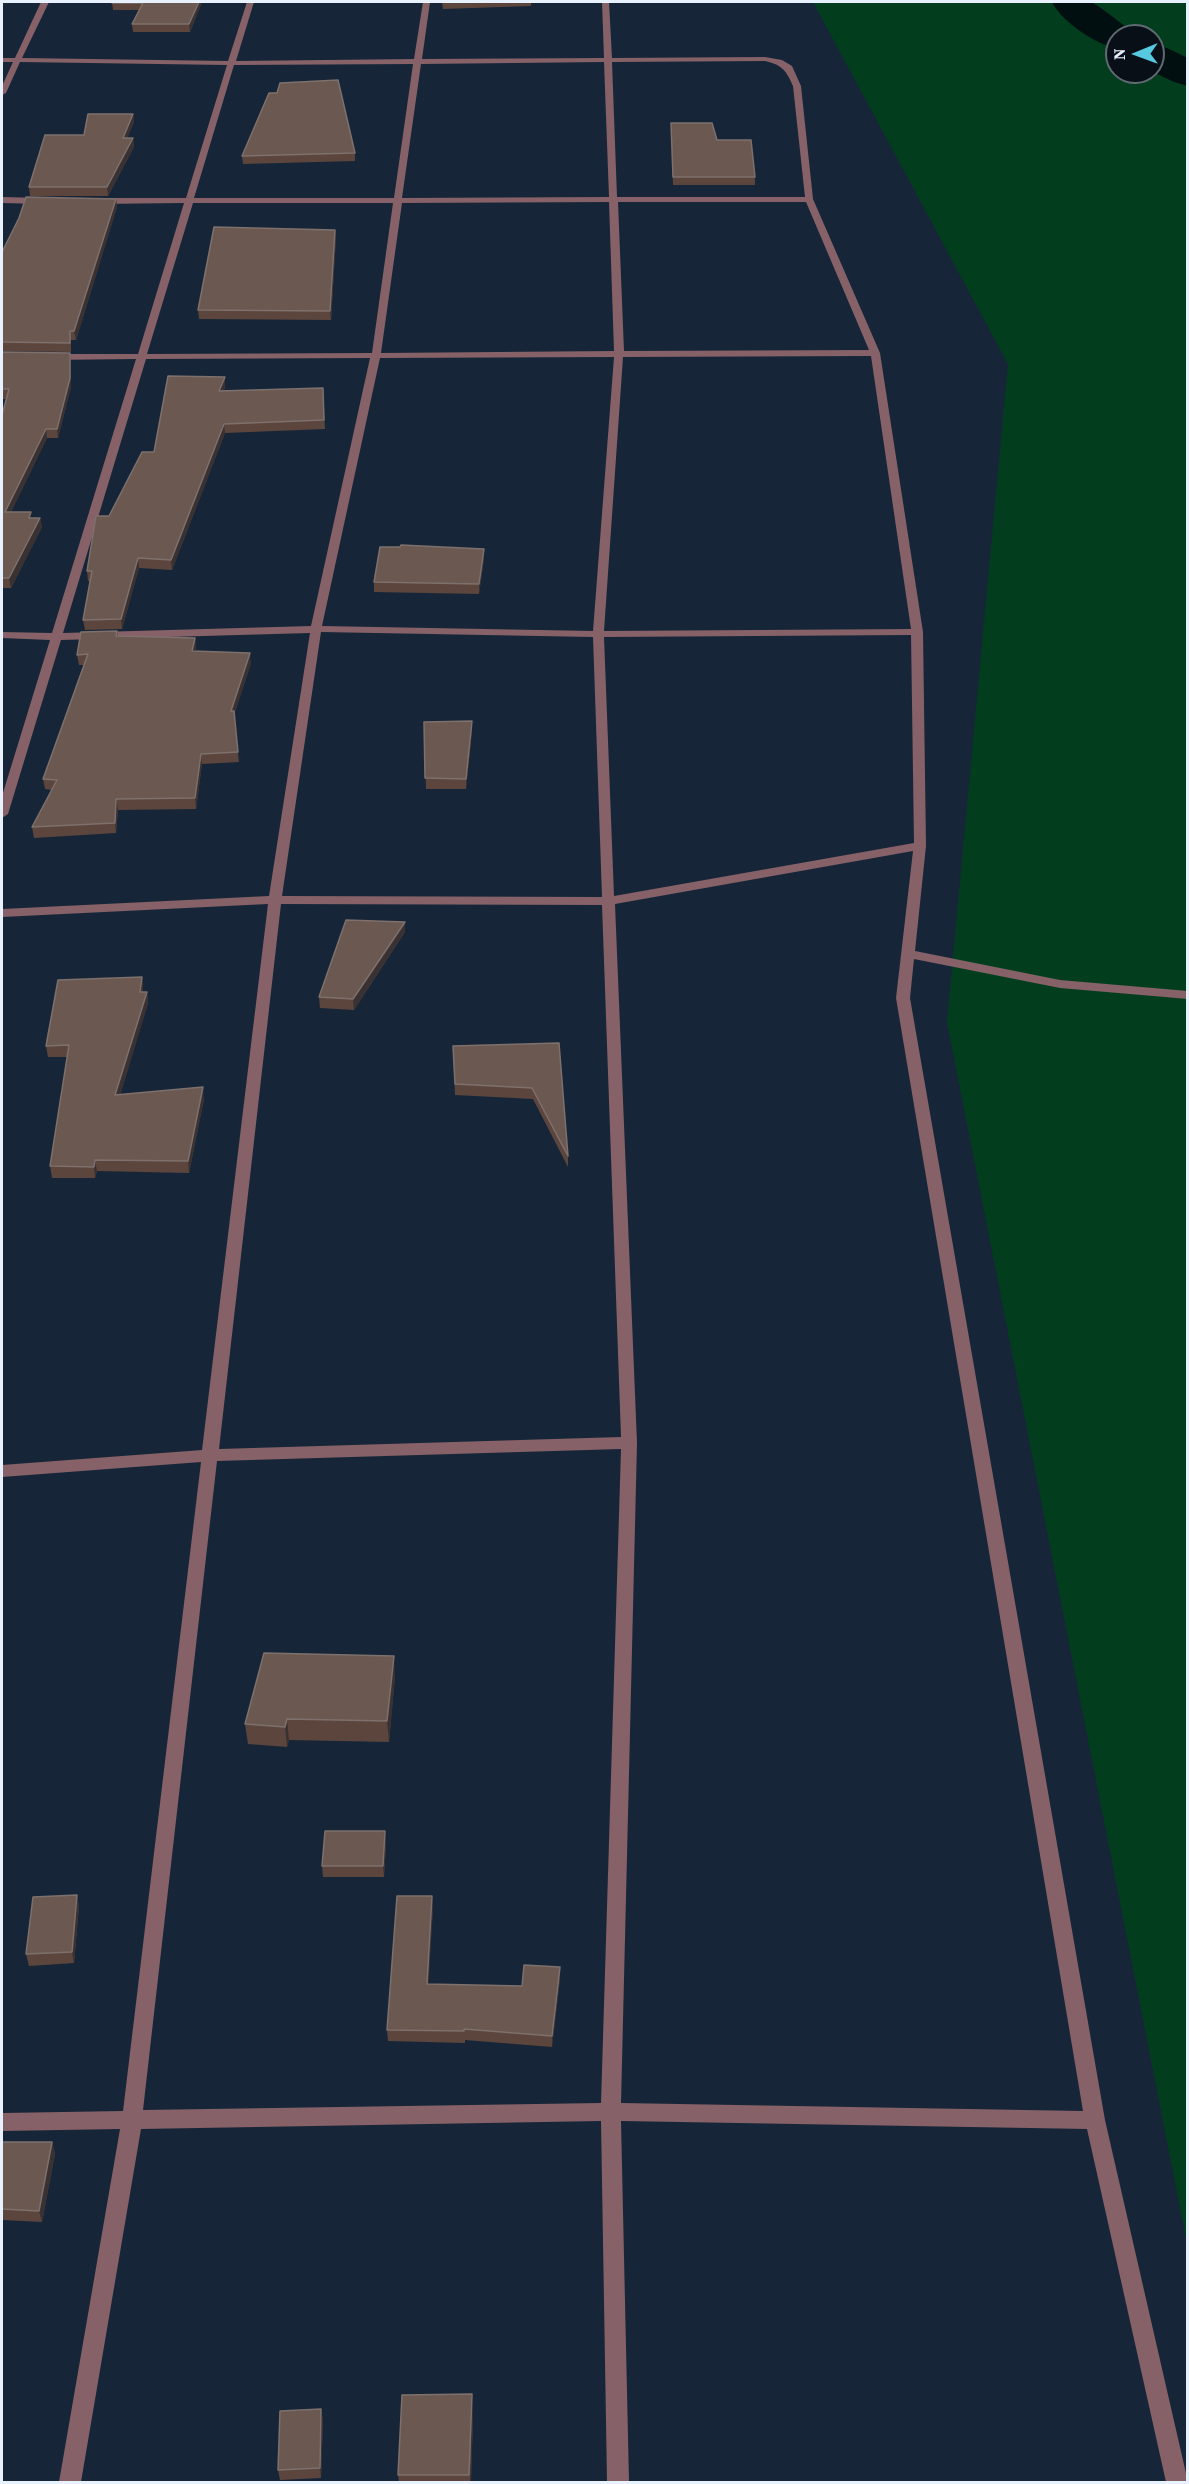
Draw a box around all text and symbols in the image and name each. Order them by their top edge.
north arrow [1105,24,1165,84]
text: N [1108,48,1130,60]

